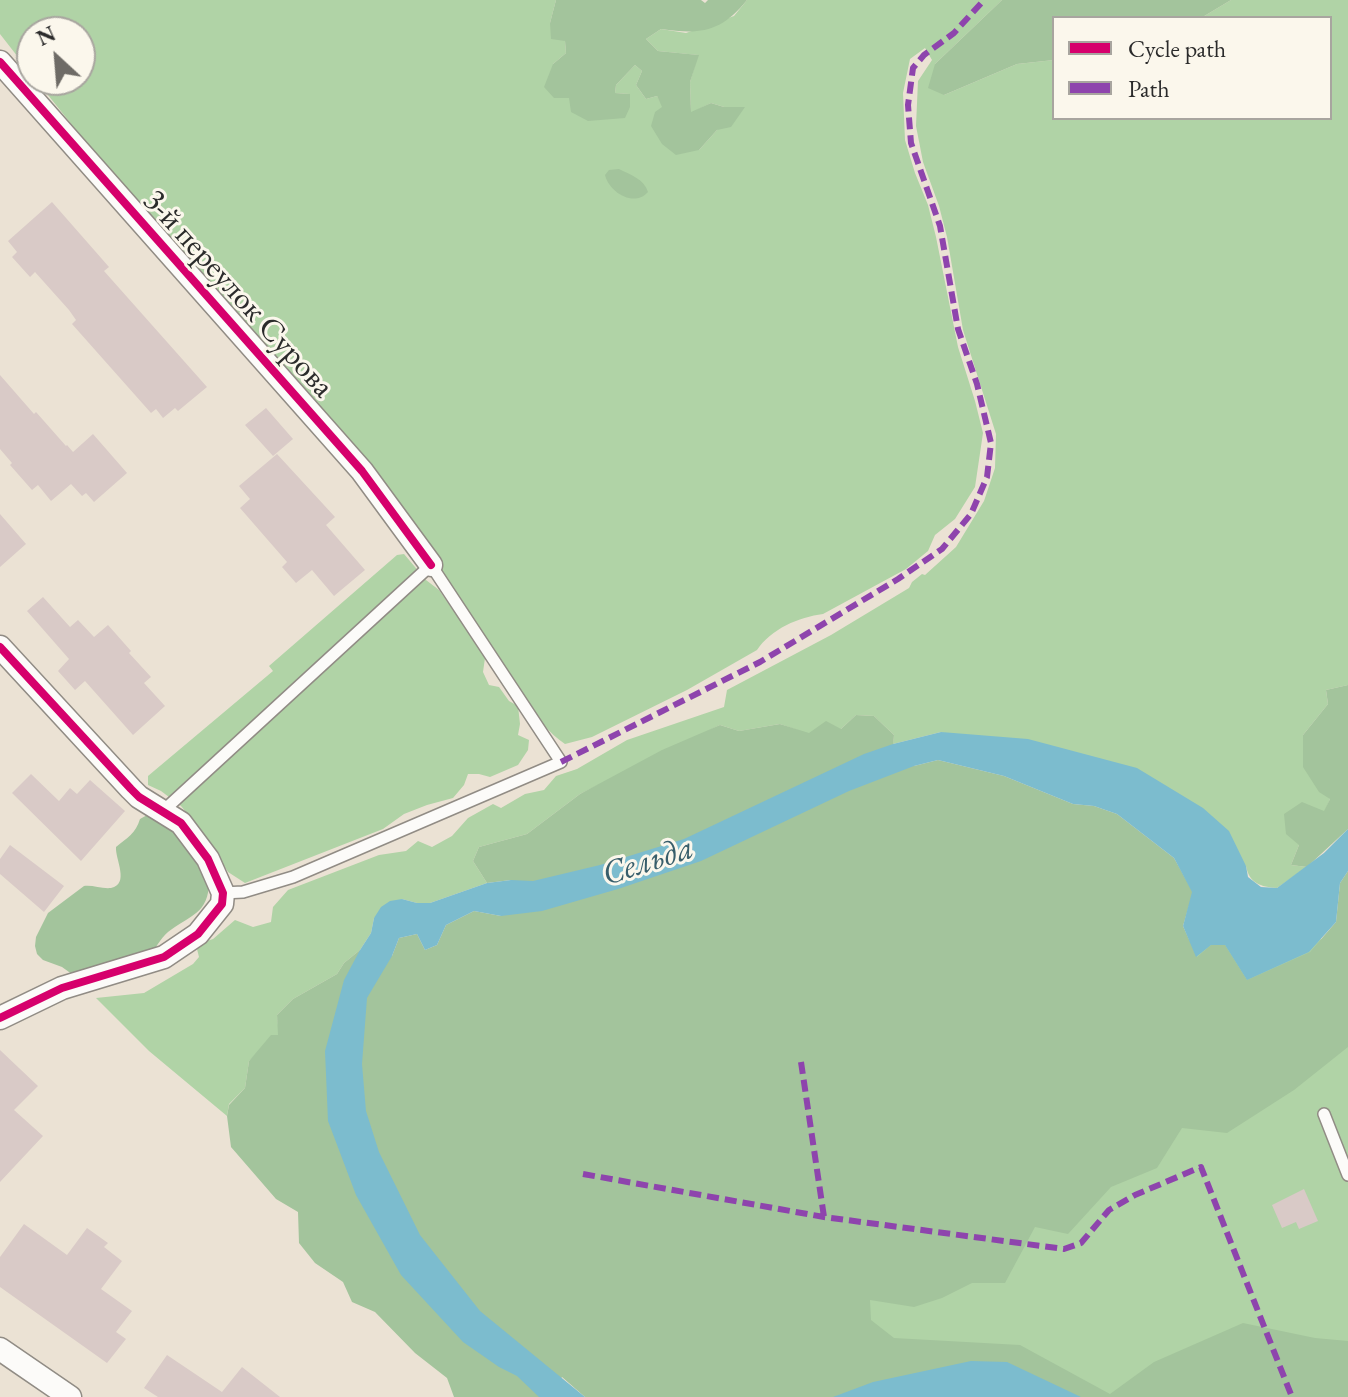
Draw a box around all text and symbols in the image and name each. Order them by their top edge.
north arrow [16,16,96,96]
legend [1052,16,1332,120]
text: N [32,19,60,53]
text: Cycle path [1128,33,1226,64]
text: Path [1128,73,1170,104]
street label: 3-й переулок Сурова [134,182,342,406]
water label: Сельда [597,828,699,896]

